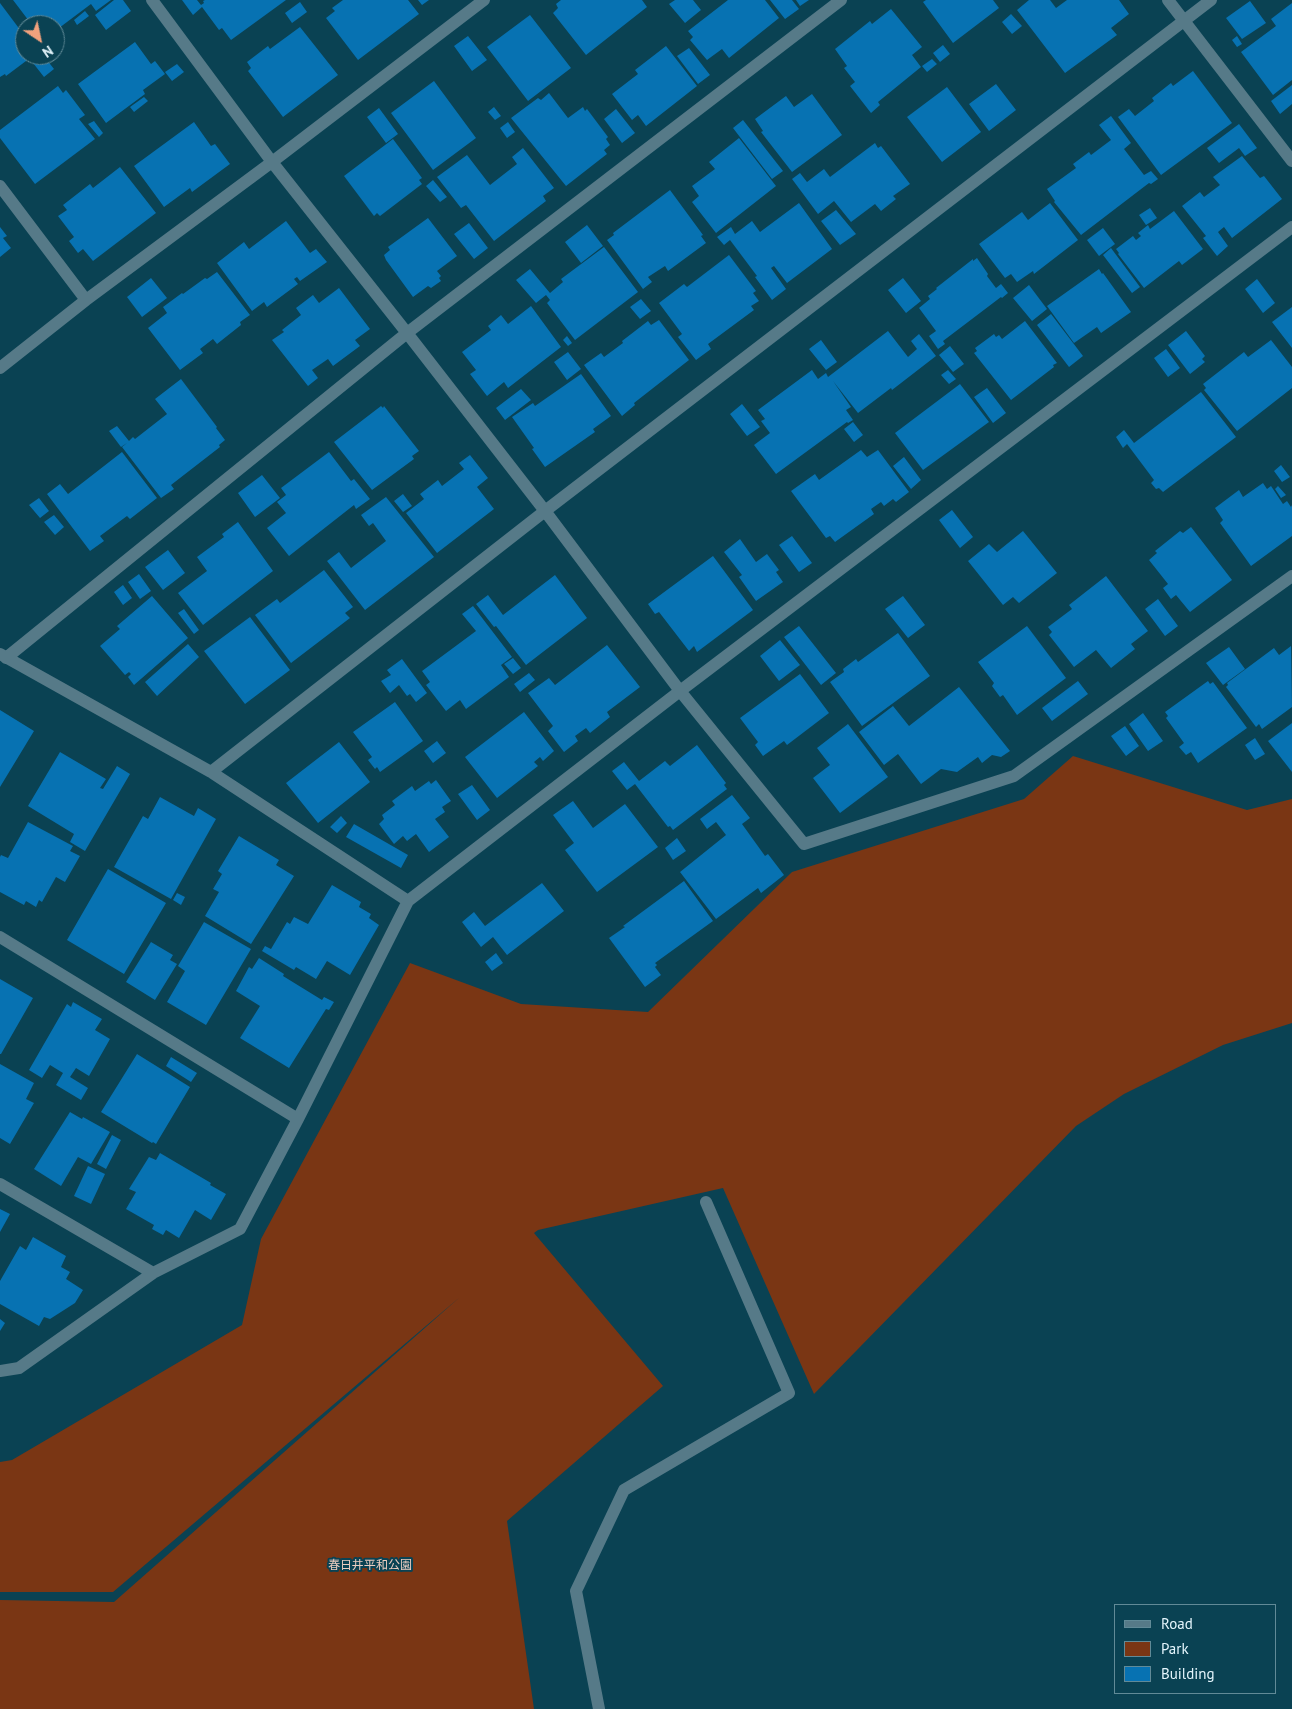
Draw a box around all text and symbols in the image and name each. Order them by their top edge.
north arrow [15,15,65,65]
text: N [39,42,57,62]
park label: 春日井平和公園 [328,1559,412,1573]
legend [1114,1604,1277,1694]
text: Road [1161,1614,1193,1633]
text: Park [1161,1639,1189,1658]
text: Building [1161,1664,1215,1683]

